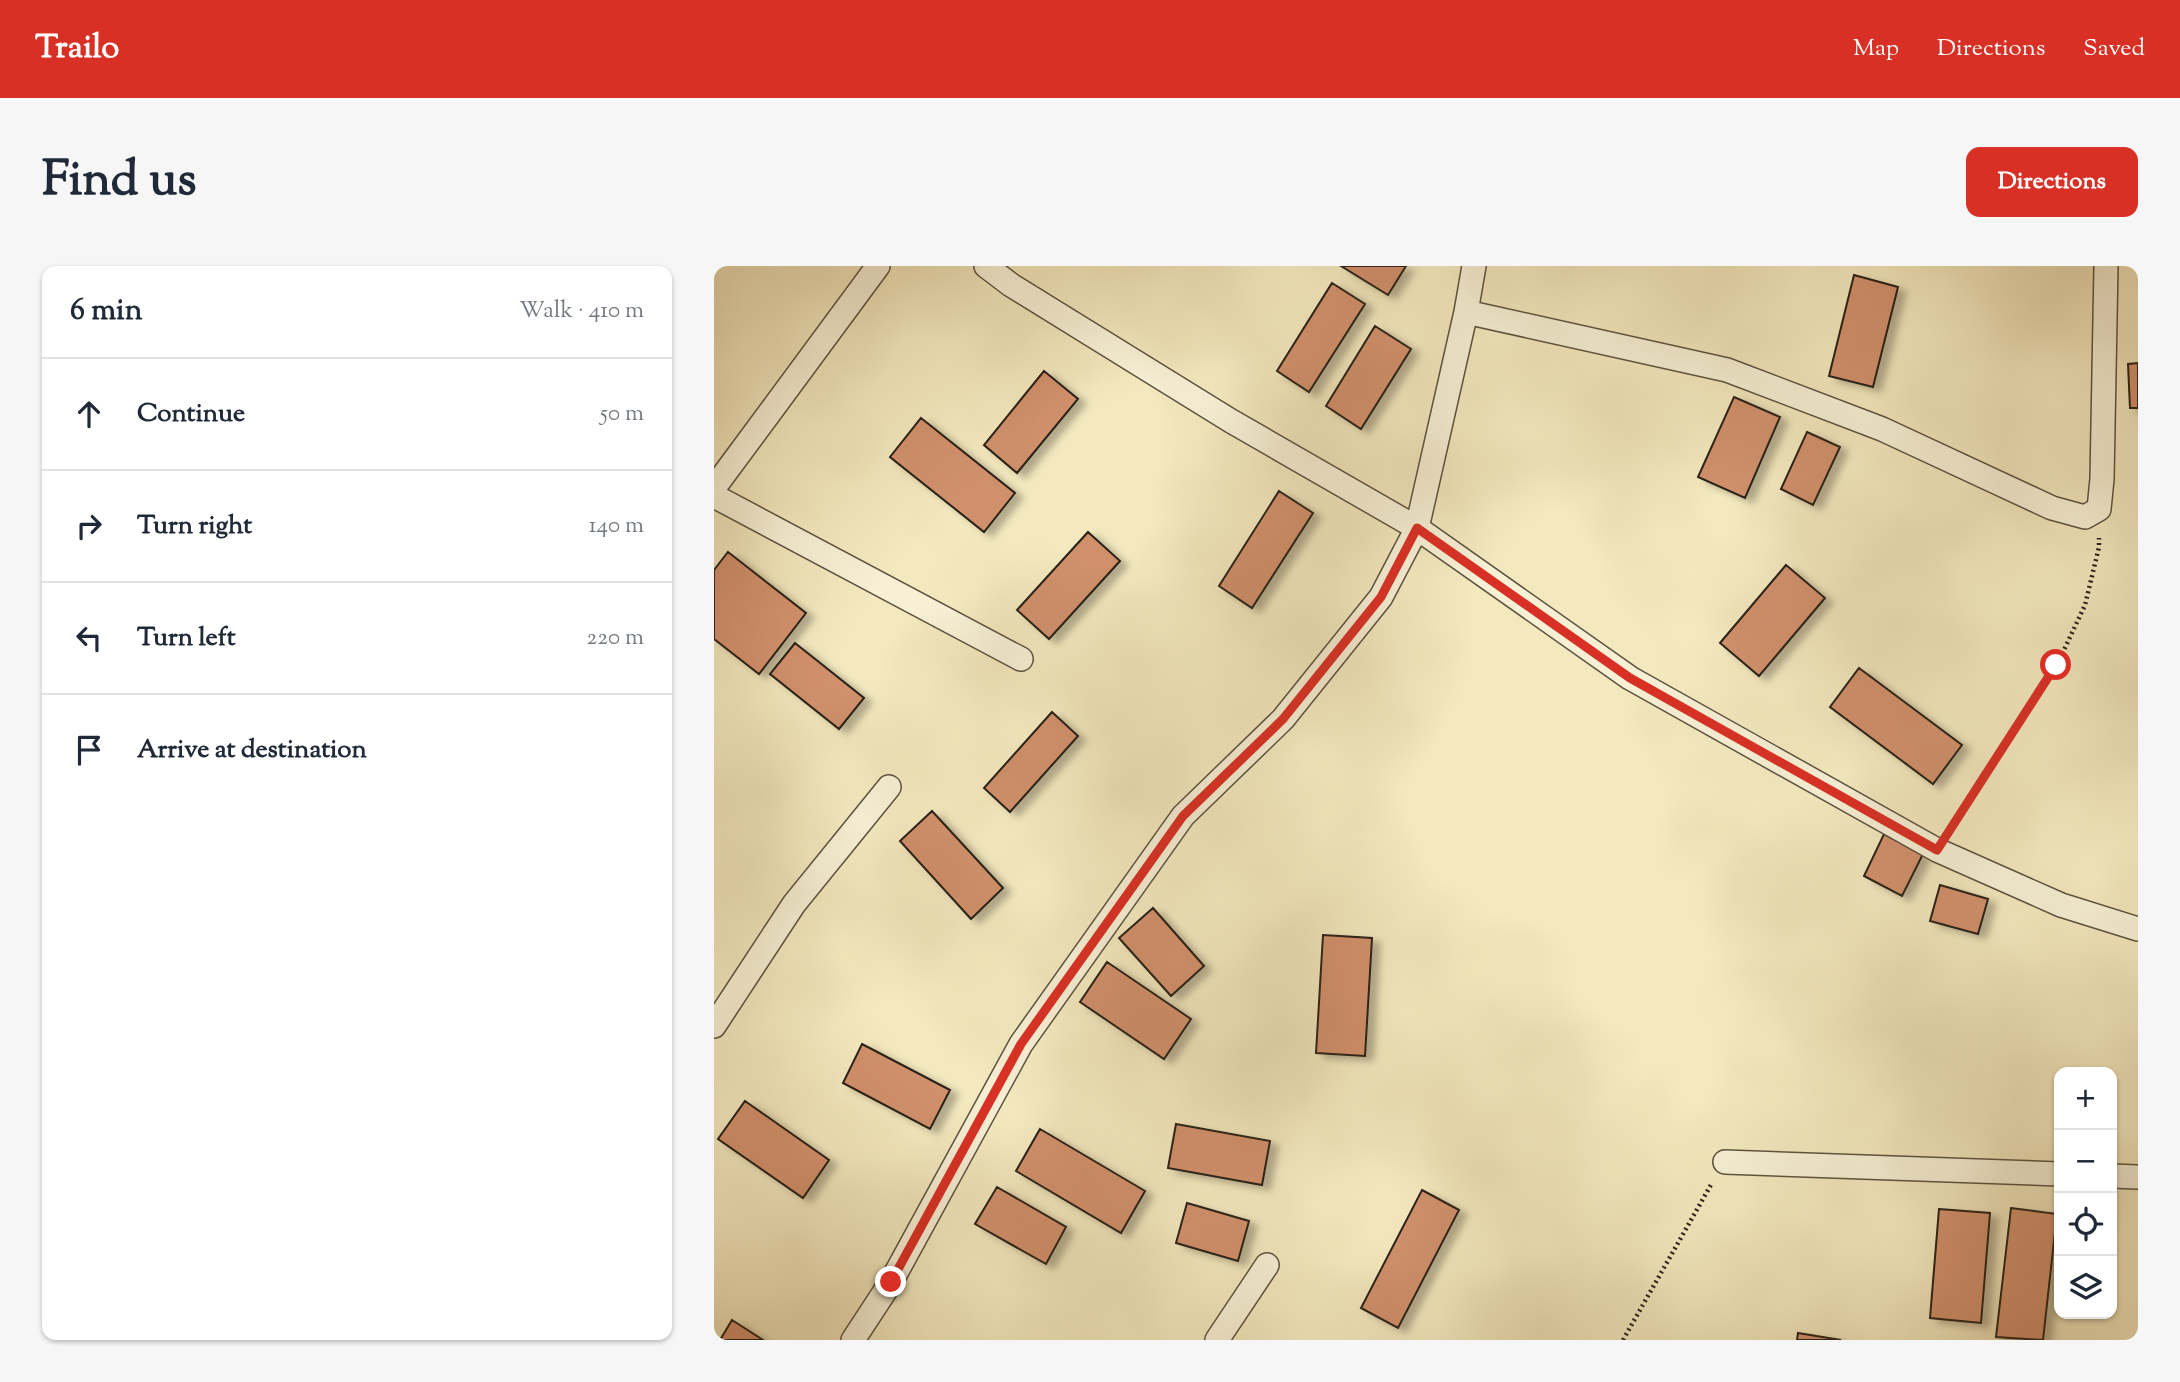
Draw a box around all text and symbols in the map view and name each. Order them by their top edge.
text: Trailo [35,25,119,73]
text: Map [1853,32,1899,66]
text: Directions [1937,32,2045,66]
text: Saved [2083,32,2145,66]
text: Find us [42,147,196,217]
button: Directions [1966,147,2138,217]
text: 6 min [70,290,142,333]
text: Walk · 410 m [519,295,644,328]
icon: ahead [70,395,108,433]
text: Continue [137,396,245,433]
text: 50 m [600,398,644,431]
icon: right [70,507,108,545]
text: Turn right [137,508,252,545]
text: 140 m [589,510,644,543]
icon: left [70,619,108,657]
text: Turn left [137,620,236,657]
text: 220 m [586,622,644,655]
route start [2040,649,2071,680]
icon: arrive [70,731,108,769]
text: Arrive at destination [137,732,367,769]
map controls [2054,1067,2117,1319]
button: + [2054,1067,2117,1130]
button: − [2054,1130,2117,1193]
button: locate [2054,1193,2117,1256]
button: layers [2054,1256,2117,1319]
route end [875,1266,906,1297]

